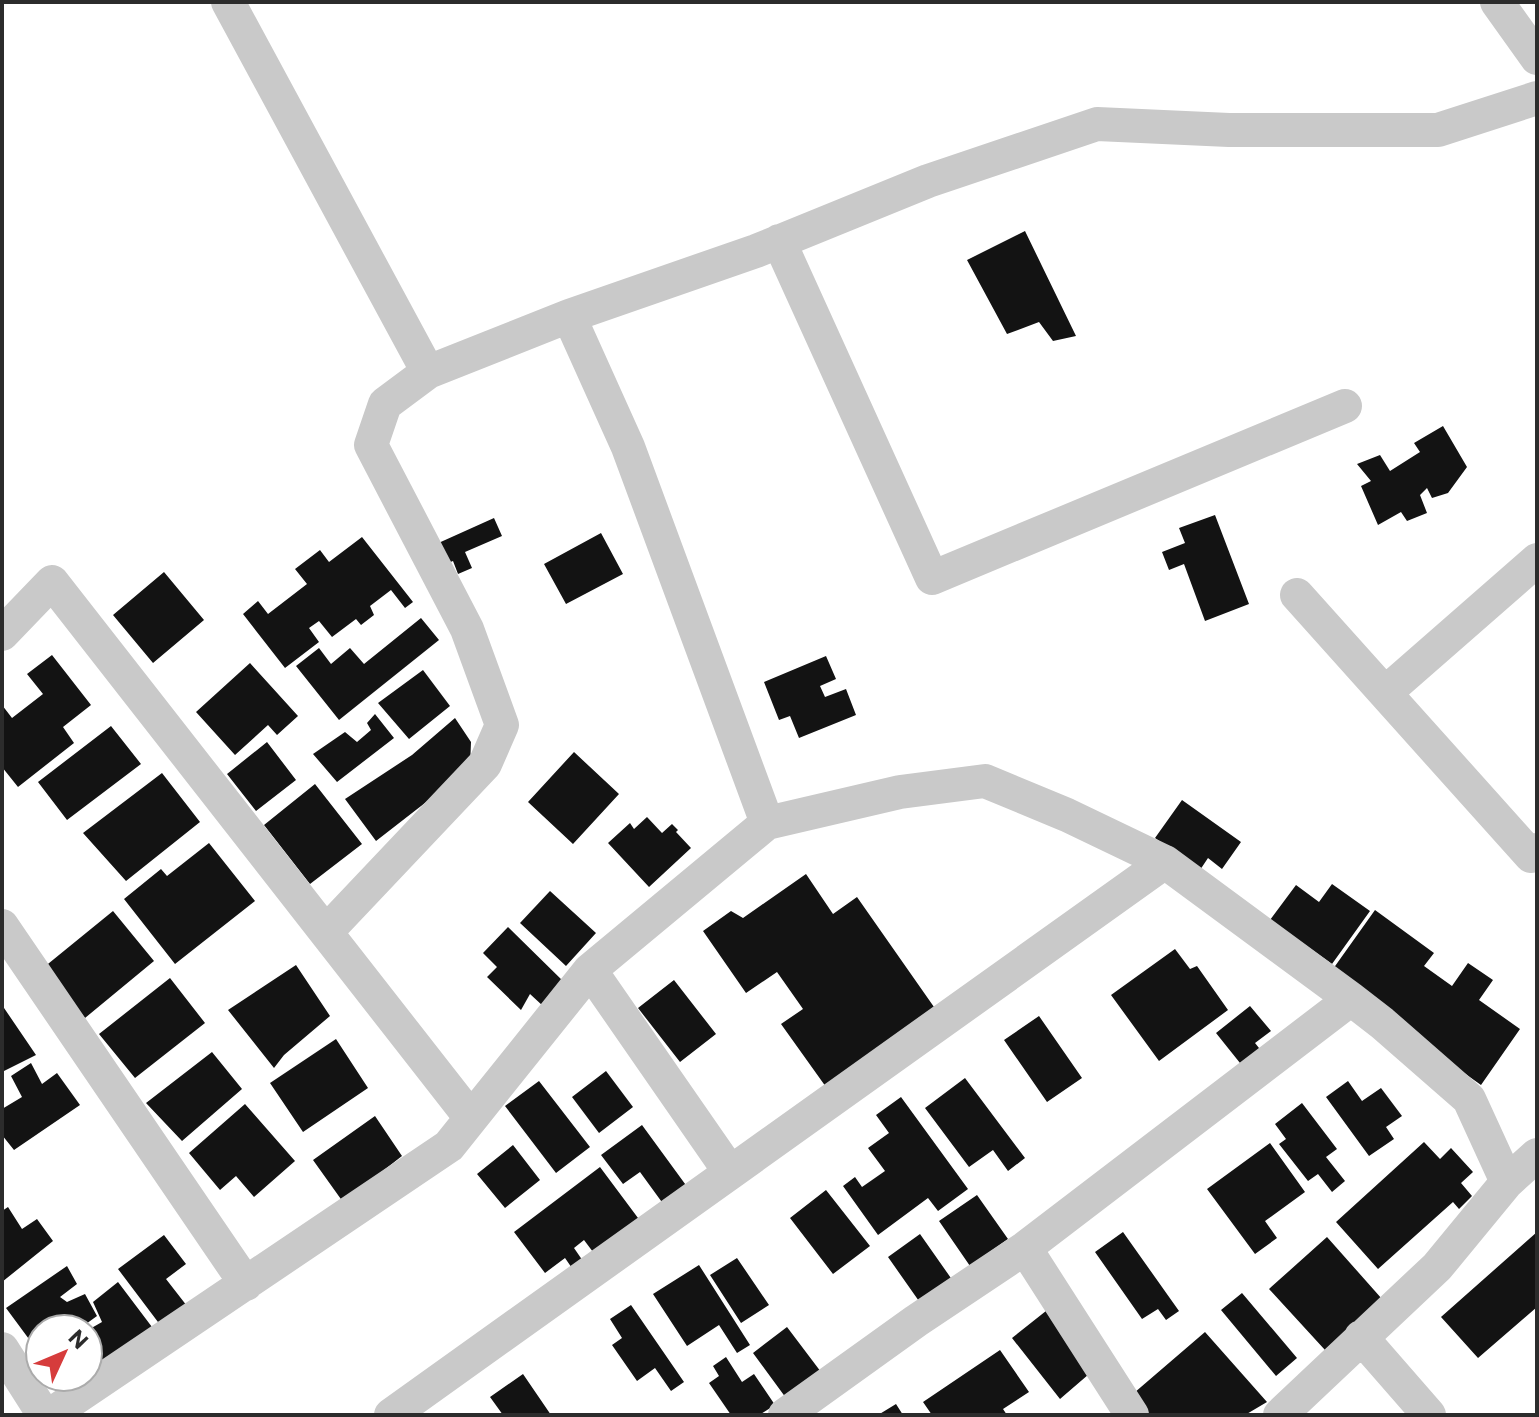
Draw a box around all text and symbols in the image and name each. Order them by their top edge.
north arrow [24,1313,104,1393]
text: N [63,1323,94,1354]

